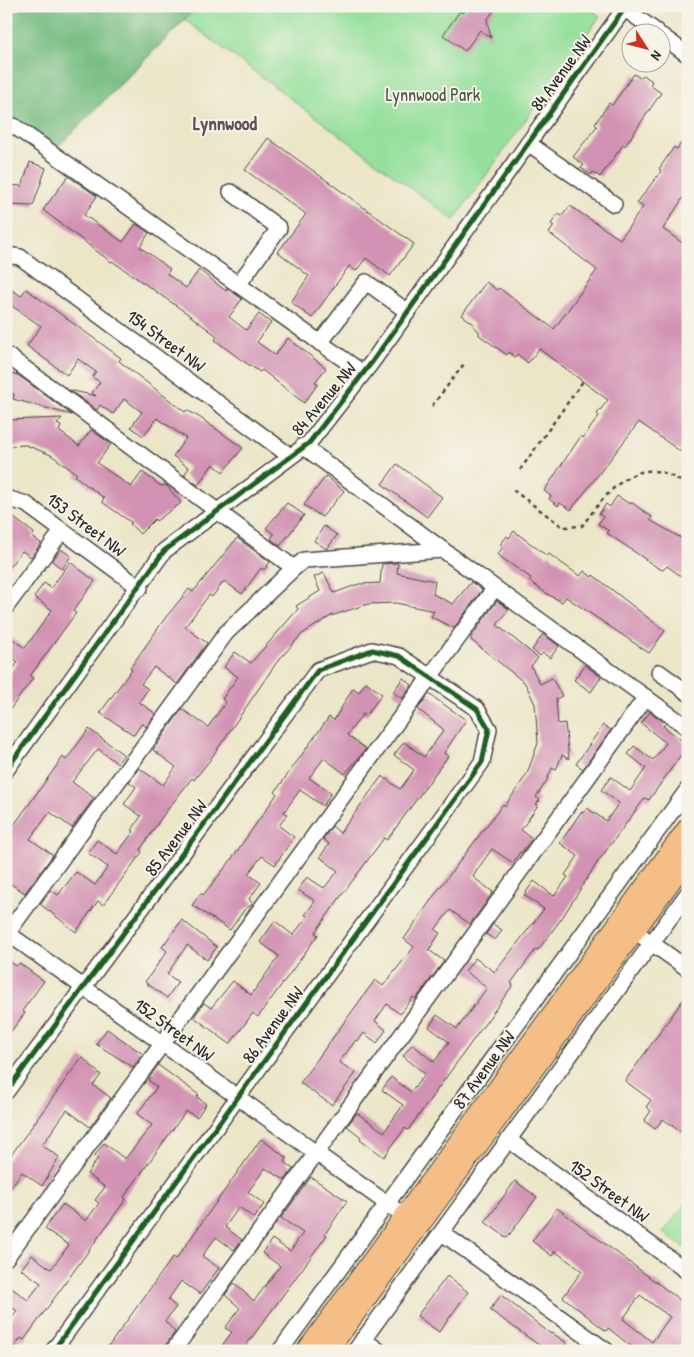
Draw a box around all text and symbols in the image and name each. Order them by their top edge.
north arrow [622,22,672,72]
street label: 84 Avenue NW [524,29,597,116]
text: N [647,47,667,65]
park label: Lynnwood Park [386,82,481,107]
district label: Lynnwood [193,110,257,137]
street label: 154 Street NW [122,304,211,378]
street label: 84 Avenue NW [285,357,362,441]
street label: 153 Street NW [42,487,131,563]
street label: 85 Avenue NW [139,794,213,881]
street label: 86 Avenue NW [236,981,309,1068]
street label: 152 Street NW [129,992,219,1067]
street label: 87 Avenue NW [447,1025,521,1114]
street label: 152 Street NW [564,1153,654,1228]

